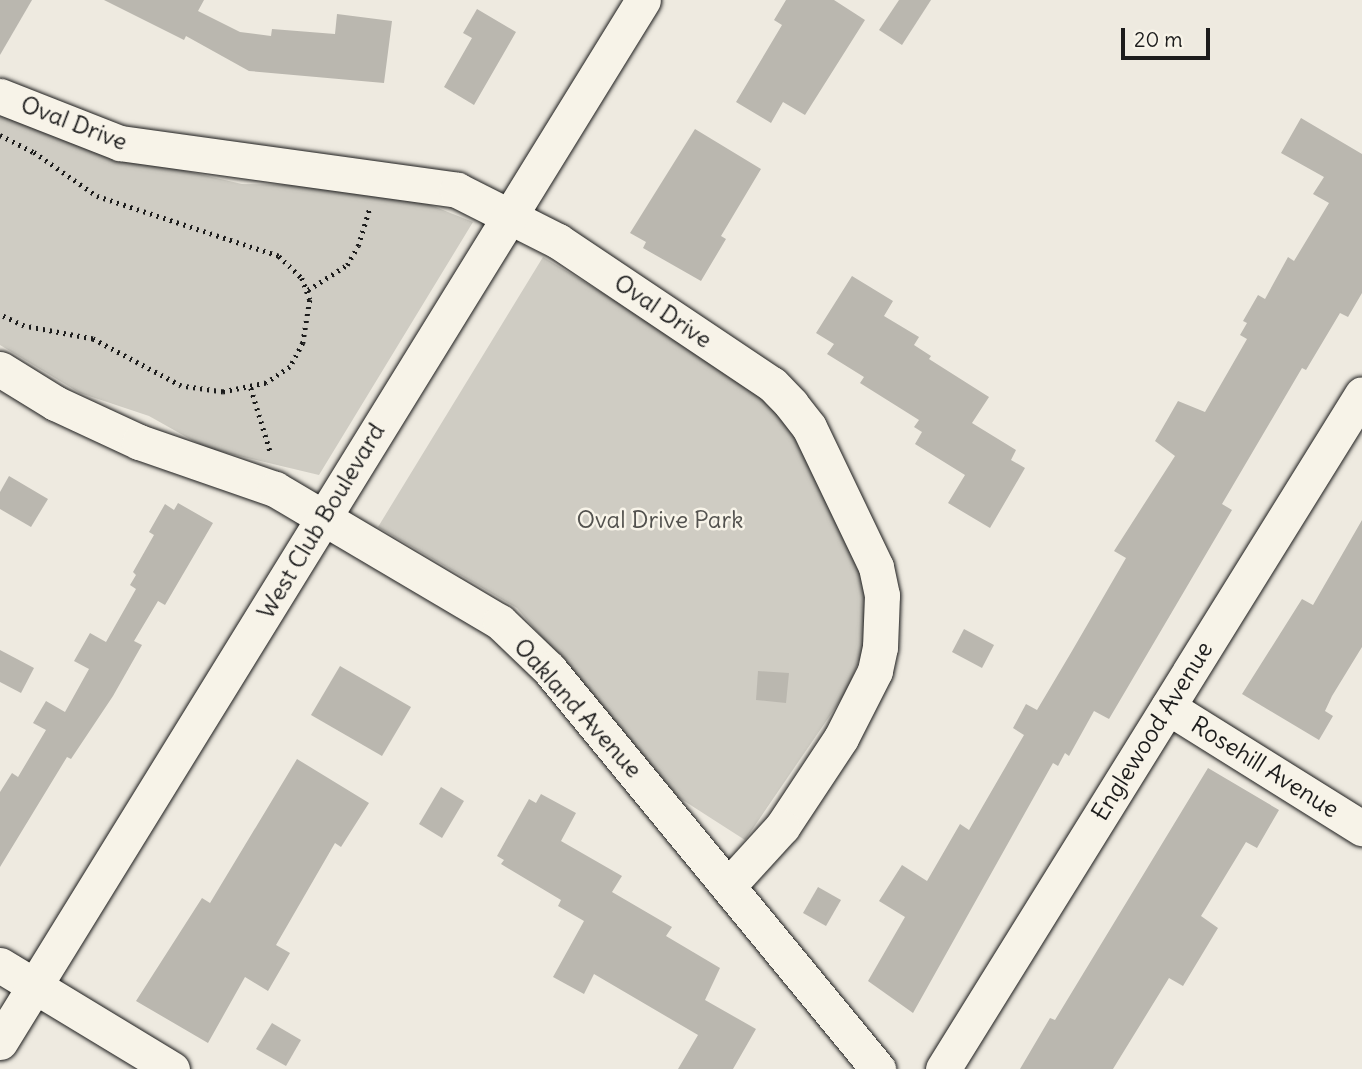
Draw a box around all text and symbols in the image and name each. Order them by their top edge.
scale bar [1124,14,1213,58]
text: 20 m [1134,26,1183,53]
street label: Oval Drive [17,90,131,156]
street label: Oval Drive [609,268,717,354]
street label: West Club Boulevard [251,418,391,624]
park label: Oval Drive Park [577,506,743,534]
street label: Oakland Avenue [508,632,648,784]
street label: Englewood Avenue [1085,636,1219,826]
street label: Rosehill Avenue [1186,710,1344,824]

